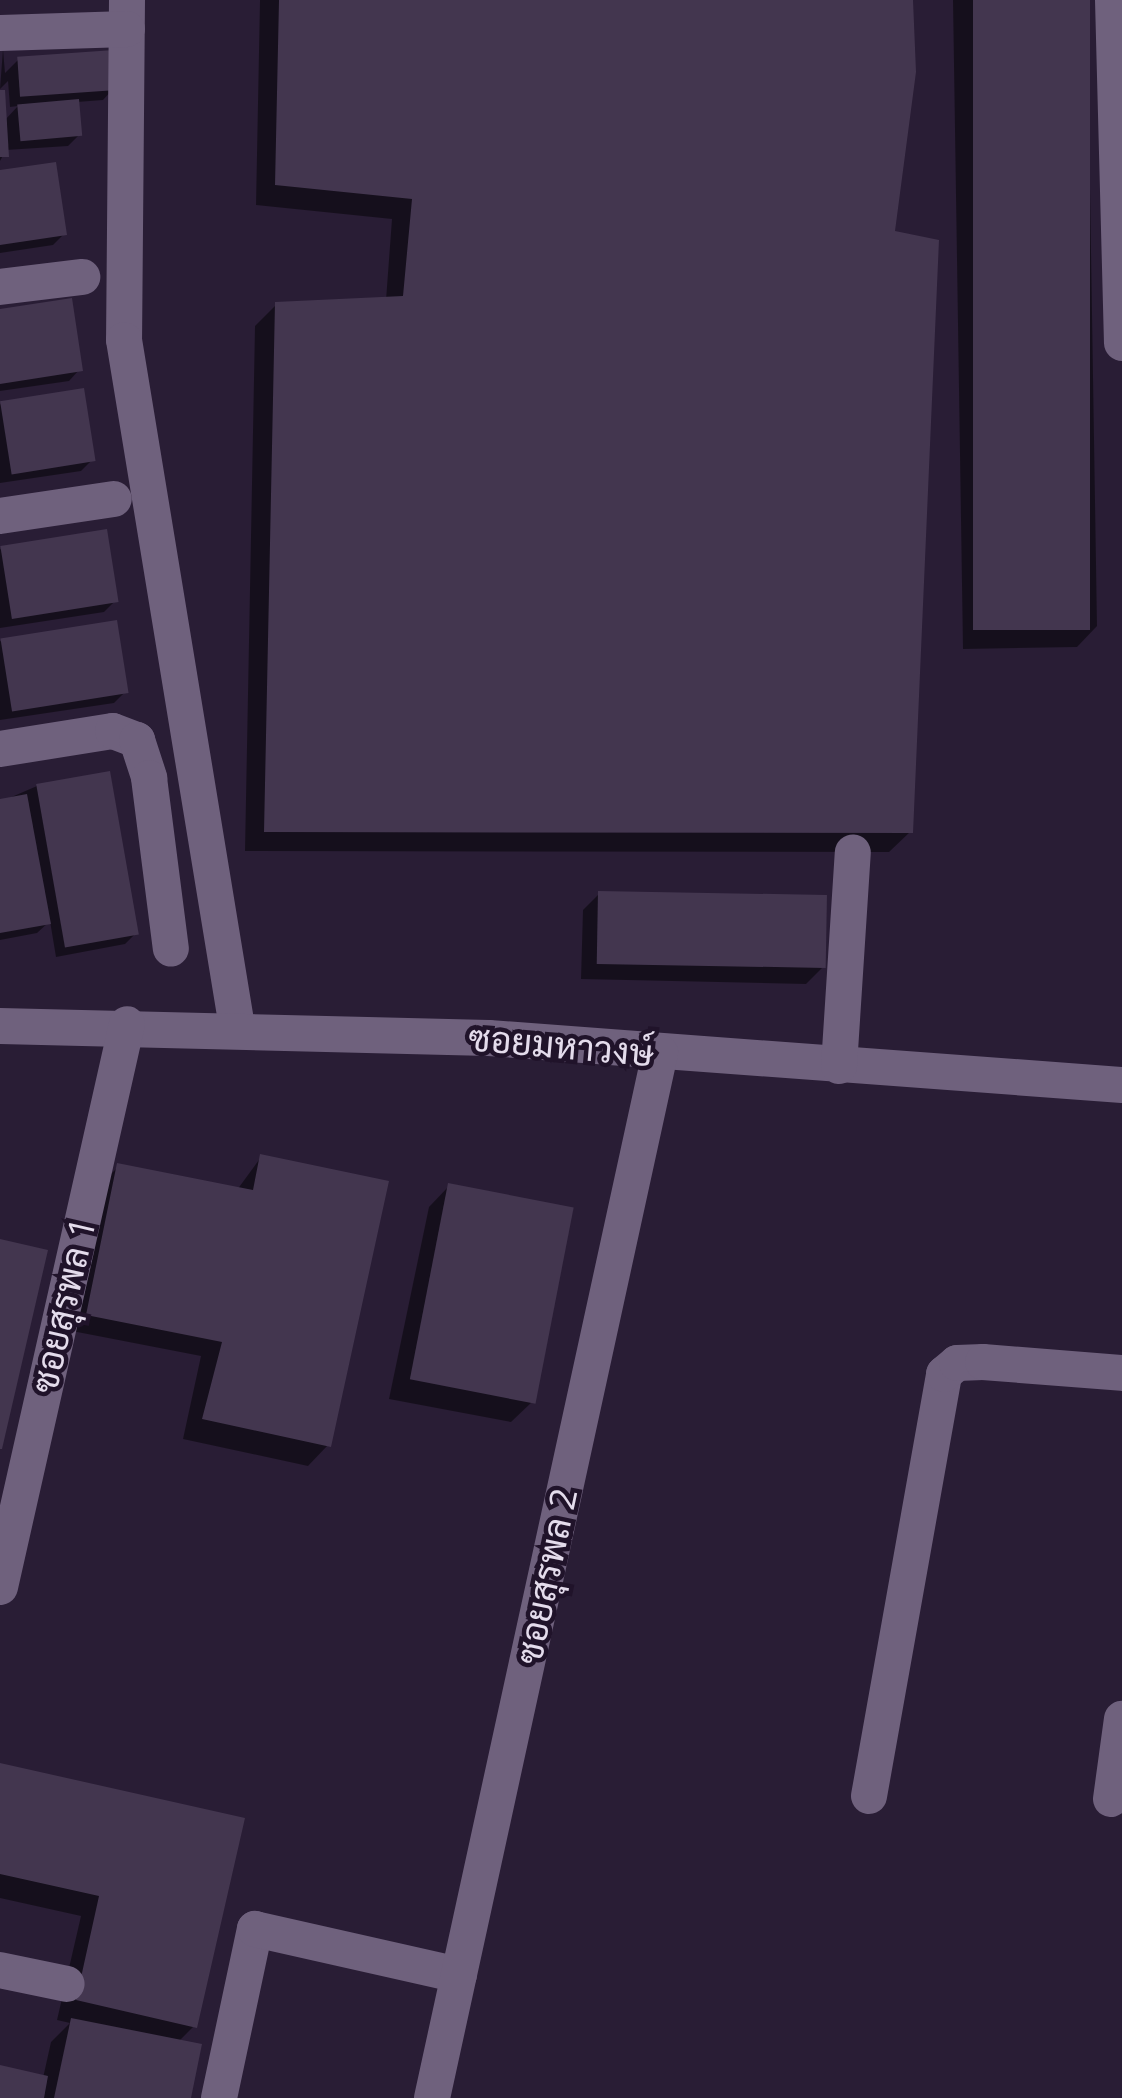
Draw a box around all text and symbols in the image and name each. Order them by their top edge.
street label: ซอยมหาวงษ์ [467,1015,655,1075]
street label: ซอยสุรพล 1 [22,1213,104,1397]
street label: ซอยสุรพล 2 [506,1484,586,1668]

